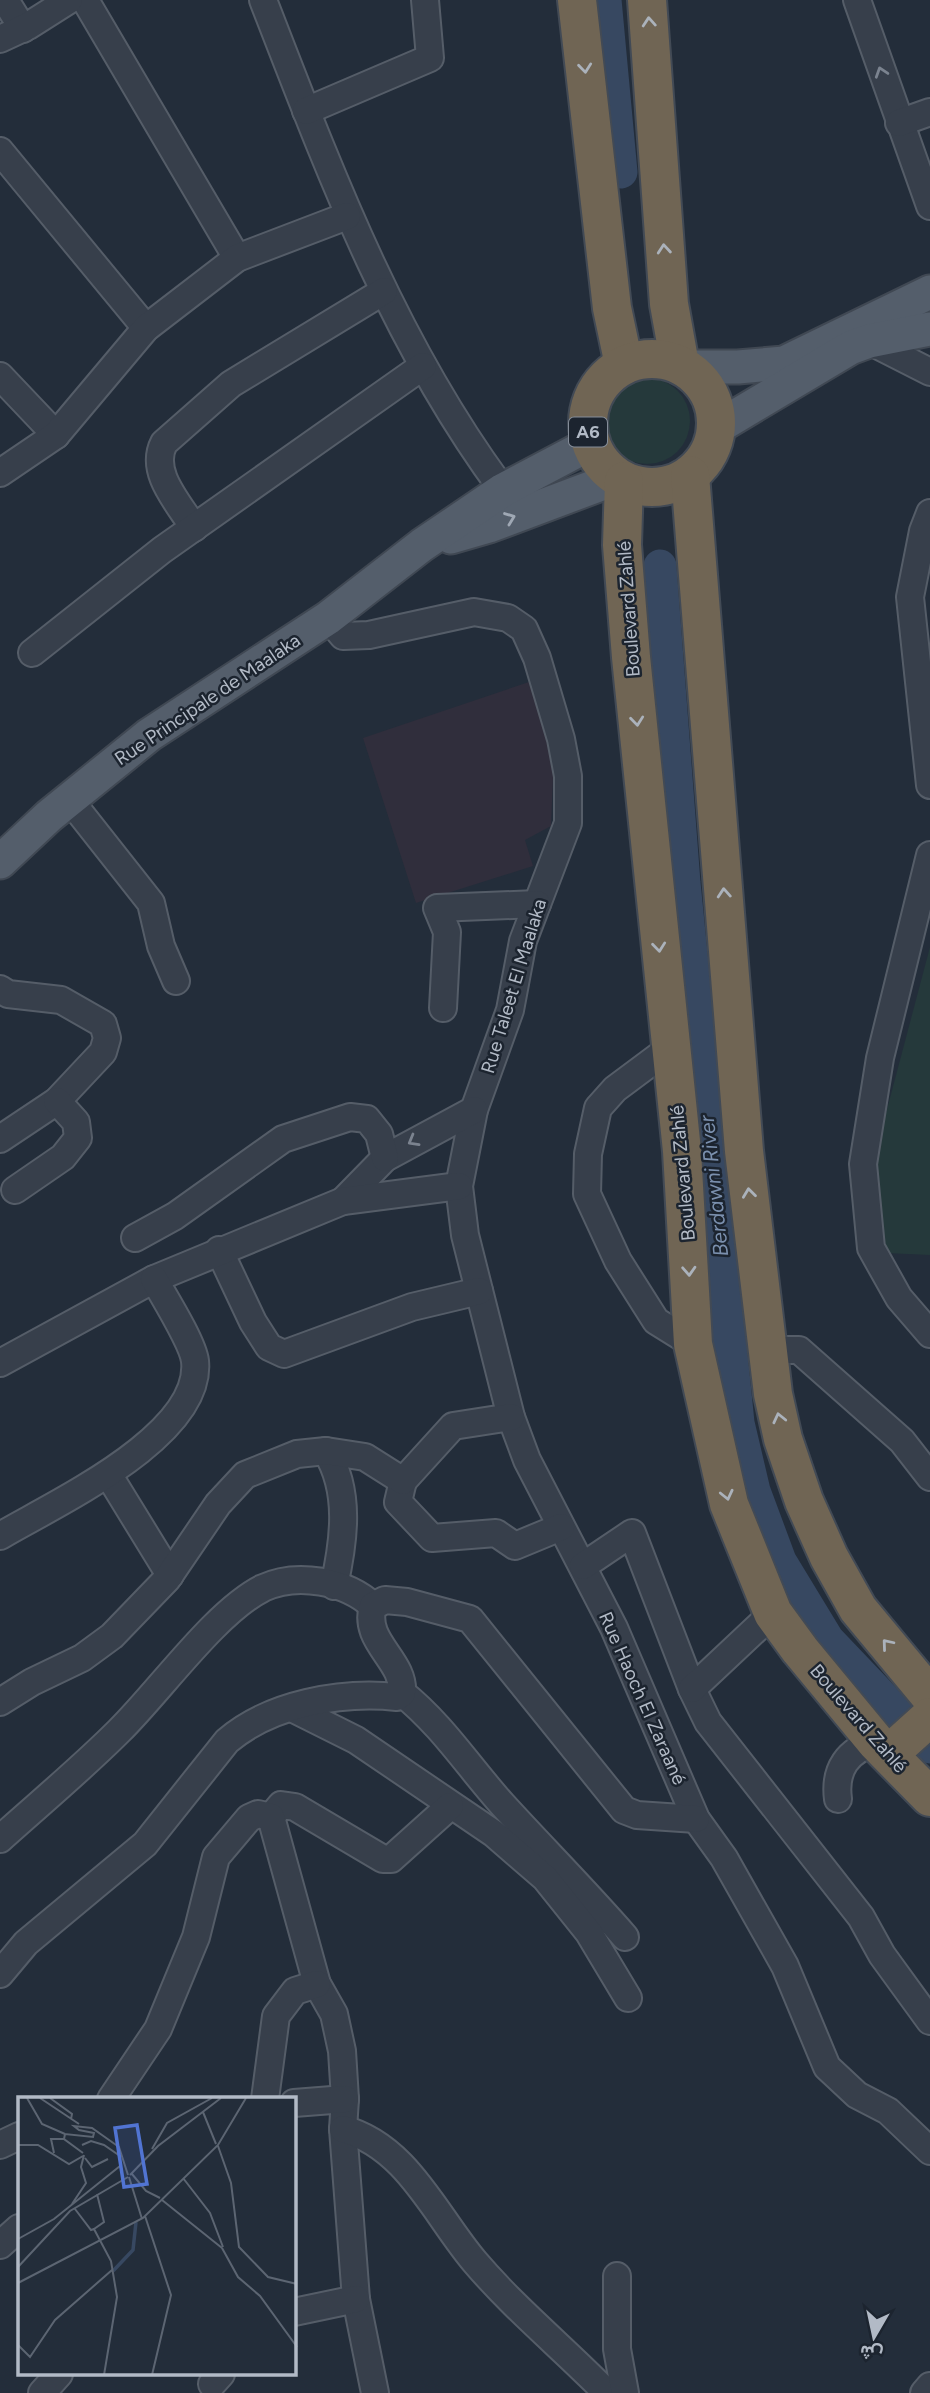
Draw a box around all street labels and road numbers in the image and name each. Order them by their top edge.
road number: A6 [569,418,607,446]
street label: Boulevard Zahlé [612,540,645,678]
street label: Rue Principale de Maalaka [110,629,304,770]
street label: Rue Taleet El Maalaka [476,896,551,1076]
street label: Boulevard Zahlé [665,1104,700,1242]
street label: Rue Haoch El Zaraané [594,1608,691,1788]
street label: Boulevard Zahlé [805,1659,912,1777]

